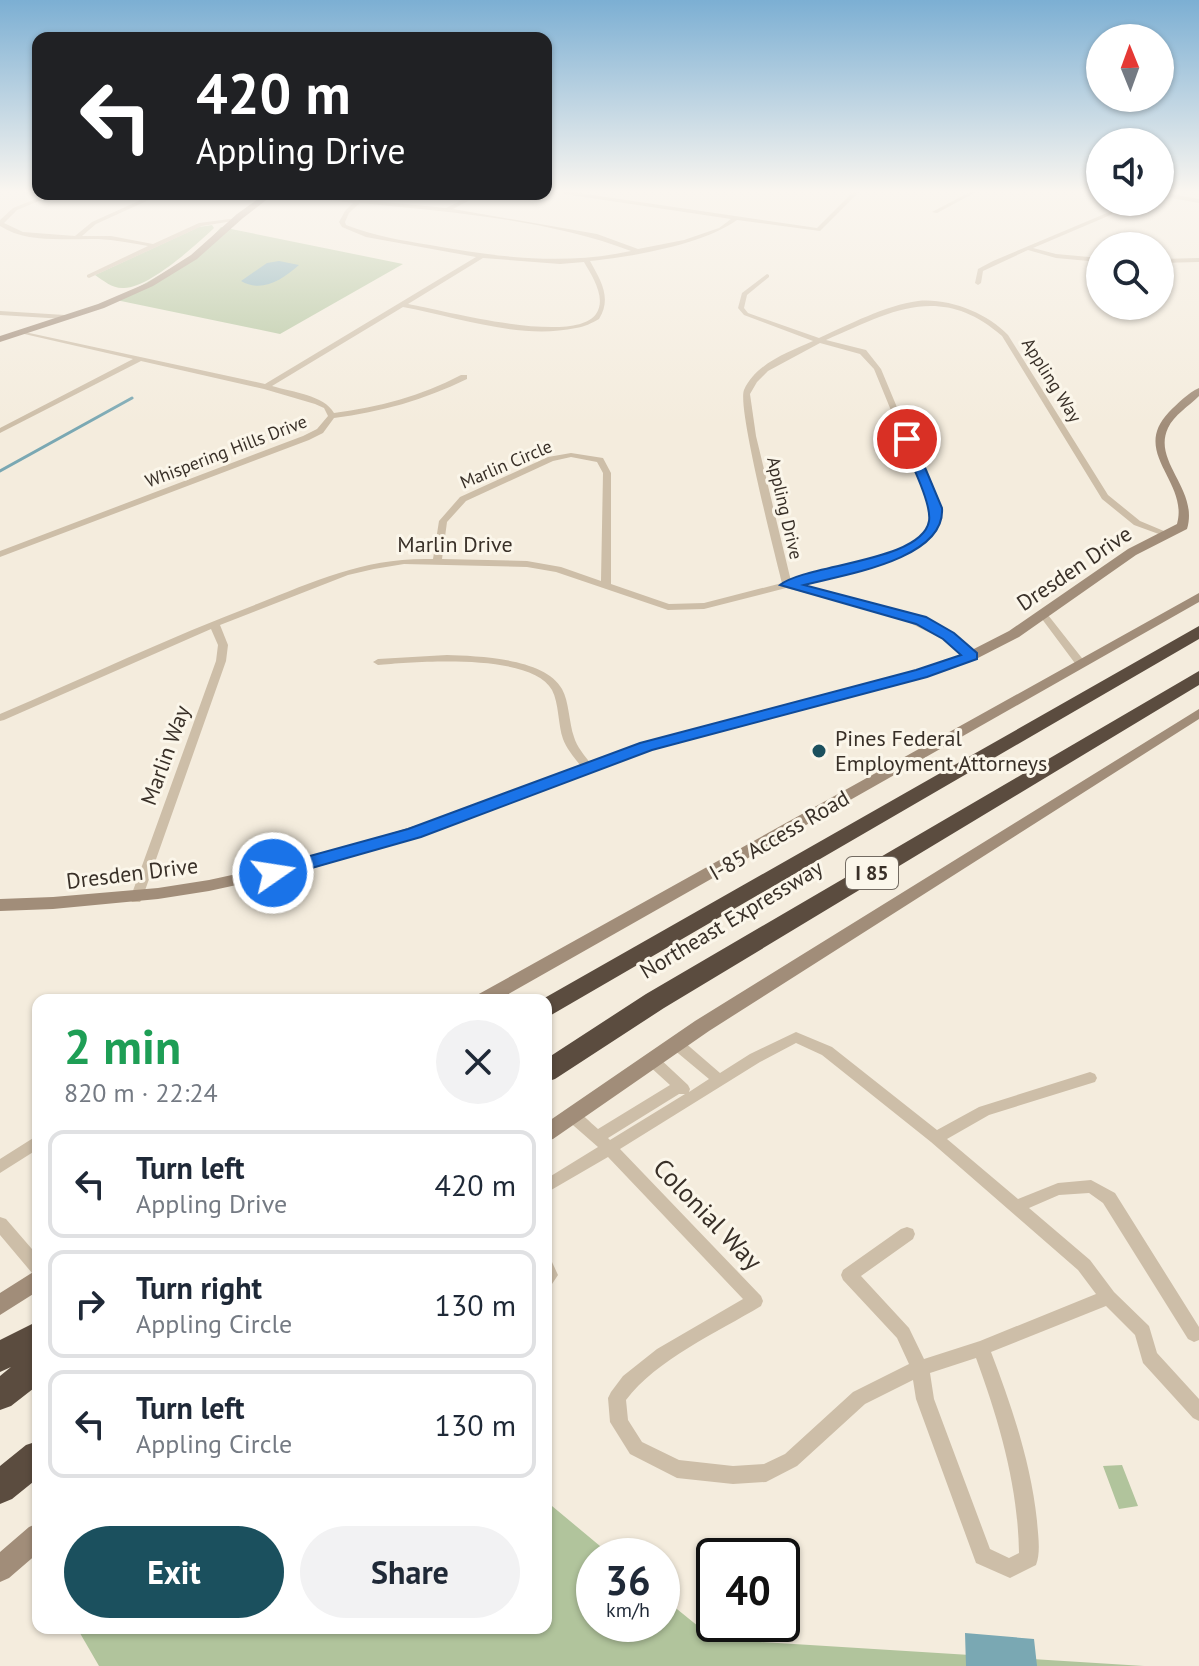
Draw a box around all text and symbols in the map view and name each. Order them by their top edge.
north arrow [1086,24,1174,112]
map controls [1086,24,1174,320]
text: 420 m [196,57,351,129]
icon: left [64,64,168,168]
text: Appling Drive [196,127,405,174]
button: sound [1086,128,1174,216]
button: search [1086,232,1174,320]
street label: Appling Way [1017,333,1087,427]
pin [873,405,941,473]
street label: Whispering Hills Drive [142,410,310,492]
icon: arrive [885,417,929,461]
street label: Marlin Circle [457,434,555,494]
street label: Appling Drive [762,454,808,562]
street label: Dresden Drive [1011,519,1137,617]
street label: Marlin Drive [397,530,513,558]
street label: Marlin Way [134,701,196,809]
place label: Pines Federal Employment Attorneys [835,724,1047,777]
marker: Pines Federal Employment Attorneys [810,742,828,760]
street label: I-85 Access Road [704,784,854,886]
position arrow [231,831,315,915]
street label: Dresden Drive [65,851,199,895]
street label: Northeast Expressway [634,853,828,985]
road number: I 85 [846,857,898,889]
text: 2 min [64,1015,181,1077]
button: close [436,1020,520,1104]
text: 820 m · 22:24 [64,1076,218,1109]
text: Turn left [136,1148,244,1187]
street label: Colonial Way [646,1151,770,1277]
icon: left [68,1162,112,1206]
text: 420 m [435,1165,516,1204]
text: Appling Drive [136,1187,287,1220]
text: Turn right [136,1268,262,1307]
icon: right [68,1282,112,1326]
text: 130 m [435,1285,516,1324]
text: Appling Circle [136,1307,292,1340]
text: Turn left [136,1388,244,1427]
icon: left [68,1402,112,1446]
text: 130 m [435,1405,516,1444]
text: Appling Circle [136,1427,292,1460]
button: Exit [64,1526,284,1618]
button: Share [300,1526,520,1618]
speed limit sign: 40 [696,1538,800,1642]
text: 36 [605,1554,651,1606]
text: km/h [606,1597,650,1623]

